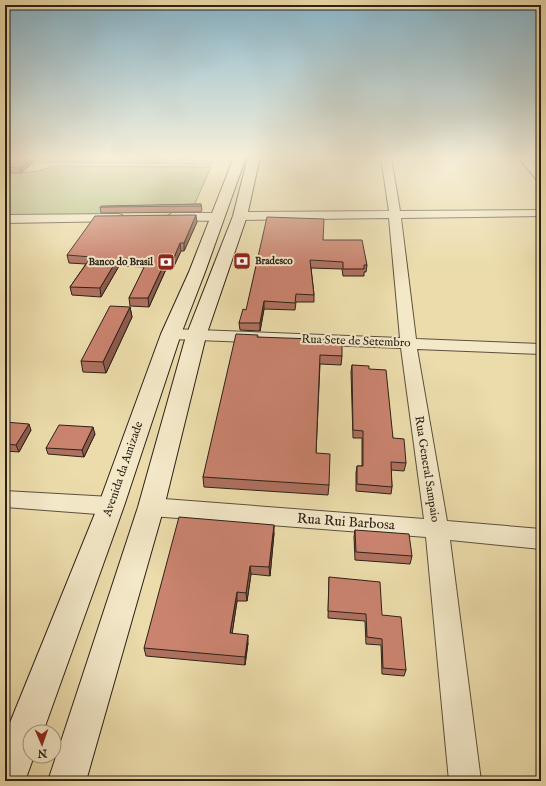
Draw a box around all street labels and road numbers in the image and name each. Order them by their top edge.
street label: Rua Sete de Setembro [301,332,411,350]
street label: Rua General Sampaio [410,415,443,524]
street label: Avenida da Amizade [99,419,146,520]
street label: Rua Rui Barbosa [296,510,396,534]

